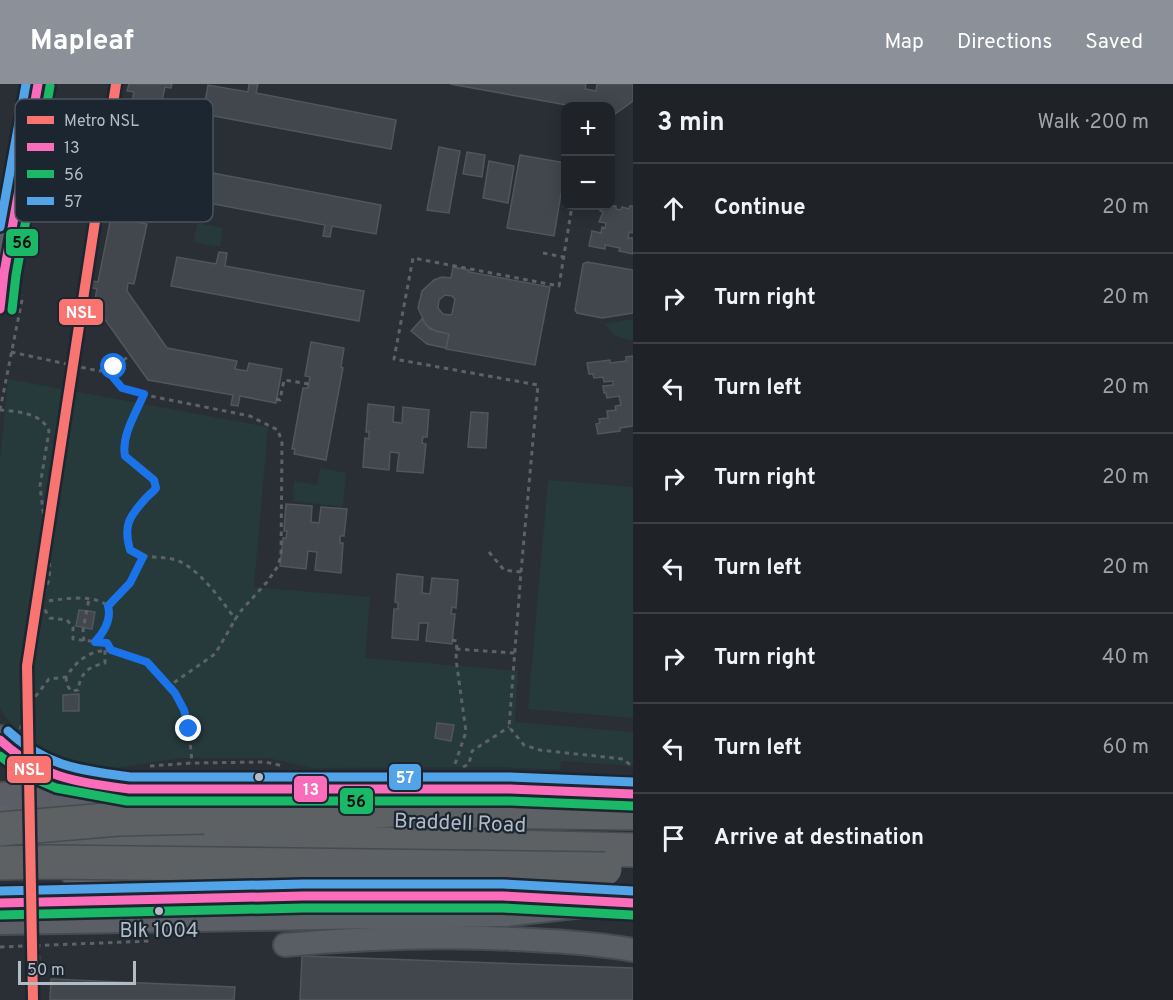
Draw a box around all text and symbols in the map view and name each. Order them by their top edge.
text: Mapleaf [30,24,134,60]
text: Map [884,29,924,56]
text: Directions [957,29,1052,56]
text: Saved [1085,29,1143,56]
legend [15,99,213,222]
map controls [561,102,615,210]
button: + [561,102,615,156]
text: 3 min [657,107,725,140]
text: Walk · 200 m [1038,110,1149,136]
text: Metro NSL [64,112,139,132]
text: 13 [64,139,80,159]
button: − [561,156,615,210]
text: 56 [64,166,84,186]
icon: ahead [657,192,690,225]
text: 57 [64,193,82,213]
text: Continue [714,195,805,222]
text: 20 m [1102,195,1149,221]
line badge: 56 [5,228,39,257]
text: 56 [12,234,32,254]
icon: right [657,282,690,315]
text: Turn right [714,285,816,312]
text: 20 m [1102,285,1149,311]
line badge: NSL [58,298,104,326]
text: NSL [66,304,96,324]
route start [100,353,126,379]
icon: left [657,372,690,405]
text: Turn left [714,375,802,402]
text: 20 m [1102,375,1149,401]
icon: right [657,462,690,495]
text: Turn right [714,465,816,492]
text: 20 m [1102,465,1149,491]
icon: left [657,552,690,585]
text: Turn left [714,555,802,582]
text: 20 m [1102,555,1149,581]
icon: right [657,642,690,675]
text: Turn right [714,645,816,672]
text: 40 m [1102,645,1149,671]
route end [175,715,201,741]
icon: left [657,732,690,765]
text: Turn left [714,735,802,762]
text: 60 m [1103,735,1149,761]
line badge: NSL [6,755,52,784]
text: NSL [14,761,44,781]
line badge: 57 [388,763,422,791]
text: 57 [396,769,414,789]
unlabelled marker [253,771,265,783]
line badge: 13 [293,775,328,803]
text: 13 [303,781,319,801]
line badge: 56 [339,787,374,815]
text: 56 [346,793,366,813]
street label: Braddell Road [393,808,527,840]
icon: arrive [657,822,690,855]
text: Arrive at destination [714,825,924,852]
marker: Blk 1004 [153,905,165,917]
place label: Blk 1004 [119,919,199,945]
scale bar [18,958,136,986]
text: 50 m [27,961,65,981]

